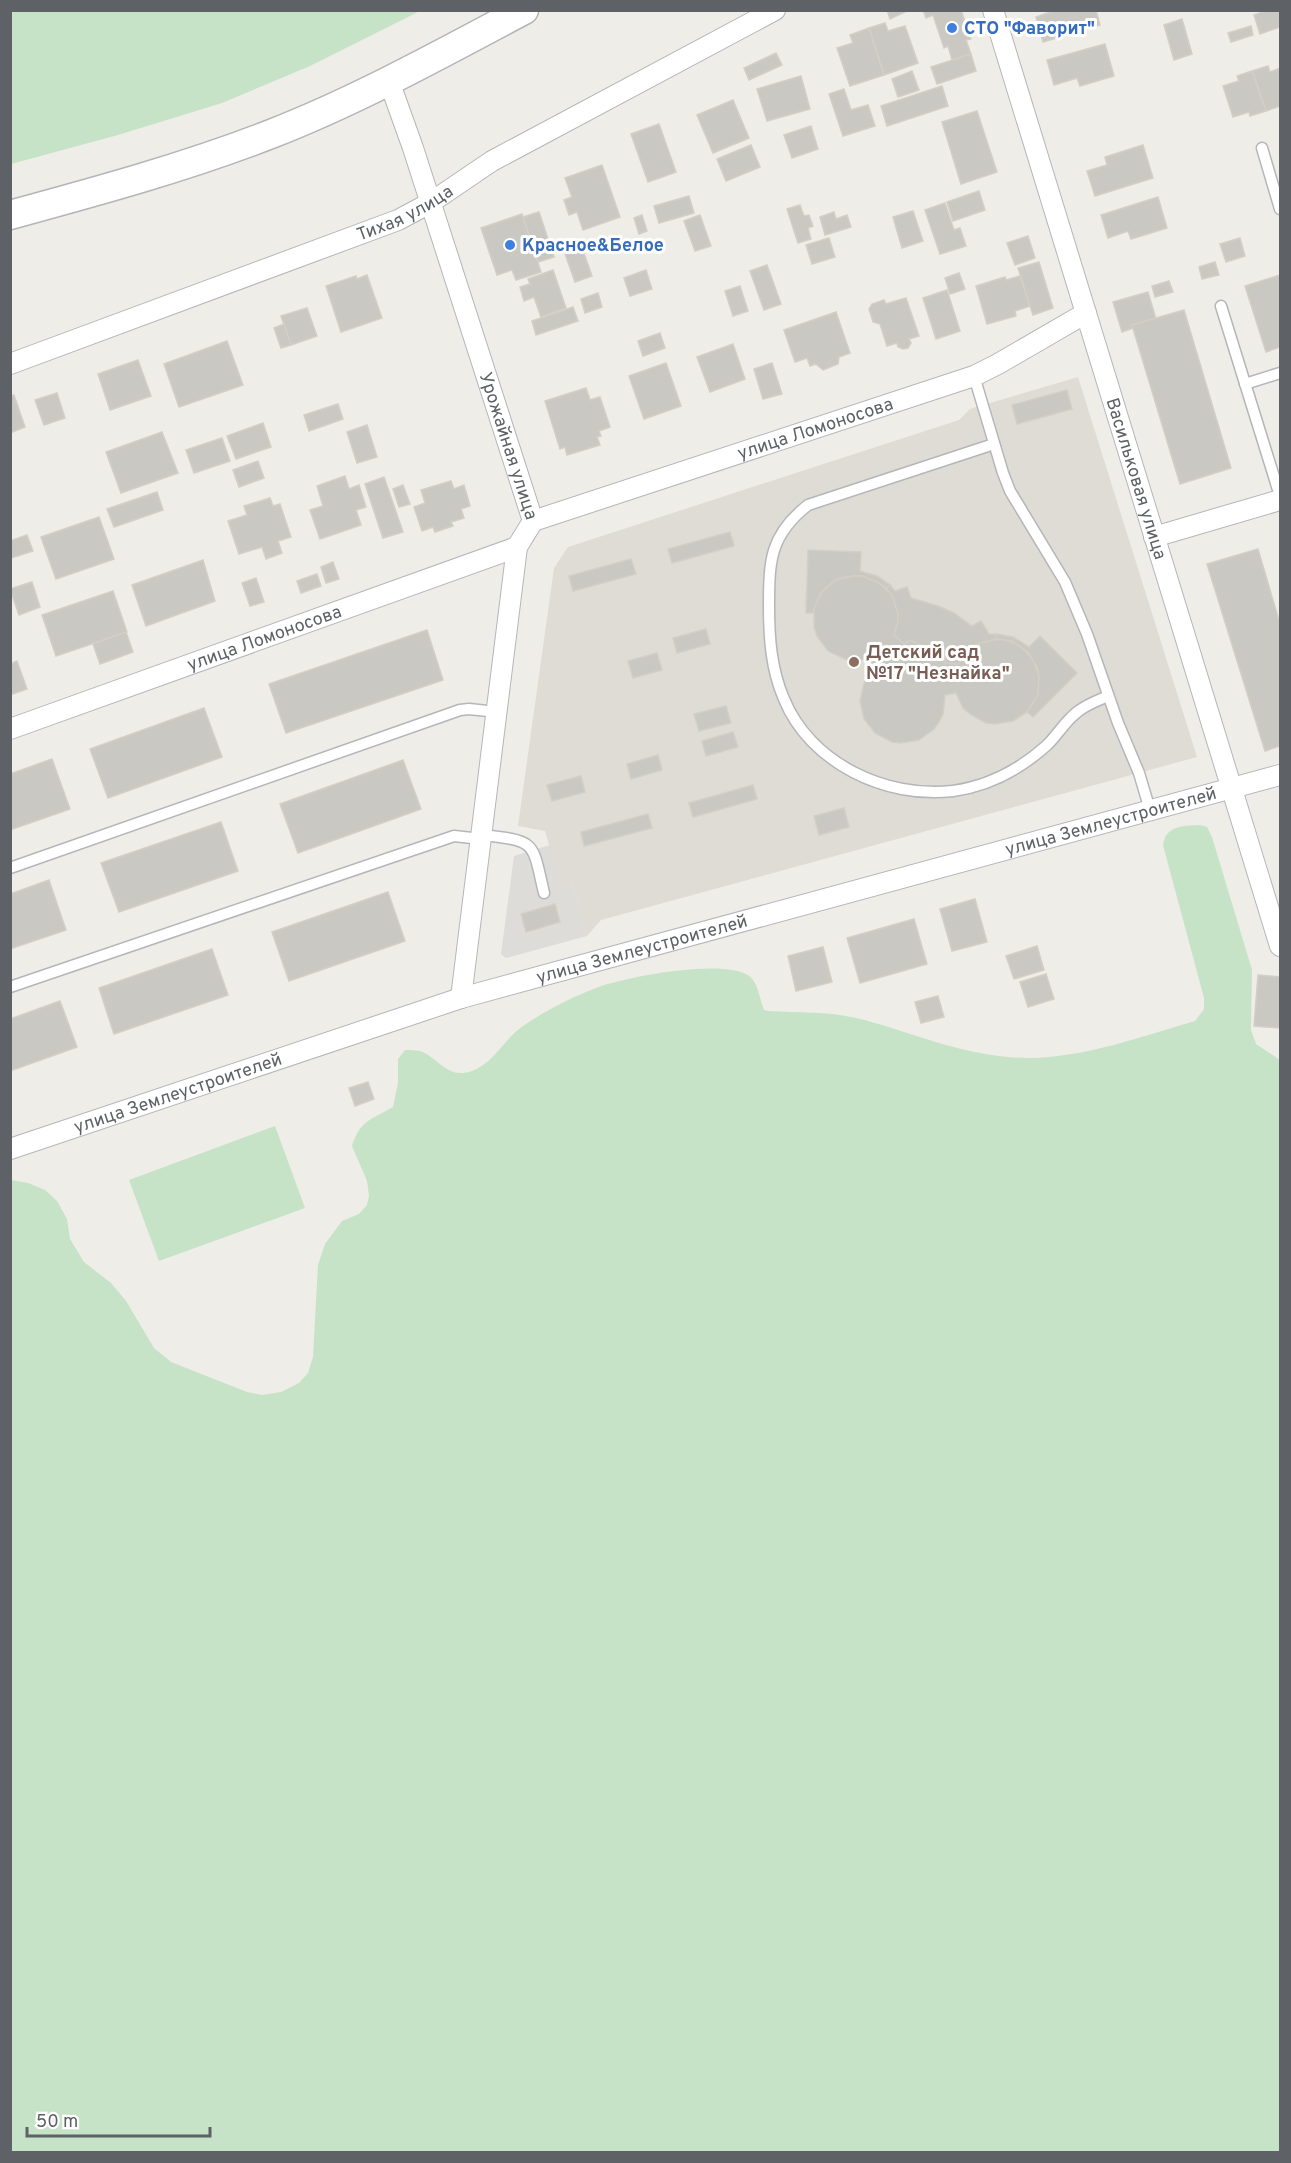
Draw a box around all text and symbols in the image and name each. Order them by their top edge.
place label: СТО "Фаворит" [964,18,1095,41]
marker: СТО "Фаворит" [945,21,959,35]
street label: Тихая улица [354,181,458,247]
place label: Красное&Белое [522,235,664,258]
marker: Красное&Белое [503,238,517,252]
street label: Урожайная улица [473,370,542,523]
street label: улица Ломоносова [735,393,896,466]
street label: Васильковая улица [1100,395,1171,563]
street label: улица Ломоносова [184,601,345,677]
place label: Детский сад №17 "Незнайка" [866,642,1010,686]
marker: Детский сад №17 "Незнайка" [847,655,861,669]
street label: улица Землеустроителей [1003,783,1219,862]
street label: улица Землеустроителей [534,910,750,990]
street label: улица Землеустроителей [71,1049,285,1140]
scale bar [27,2100,210,2138]
text: 50 m [36,2111,78,2134]

